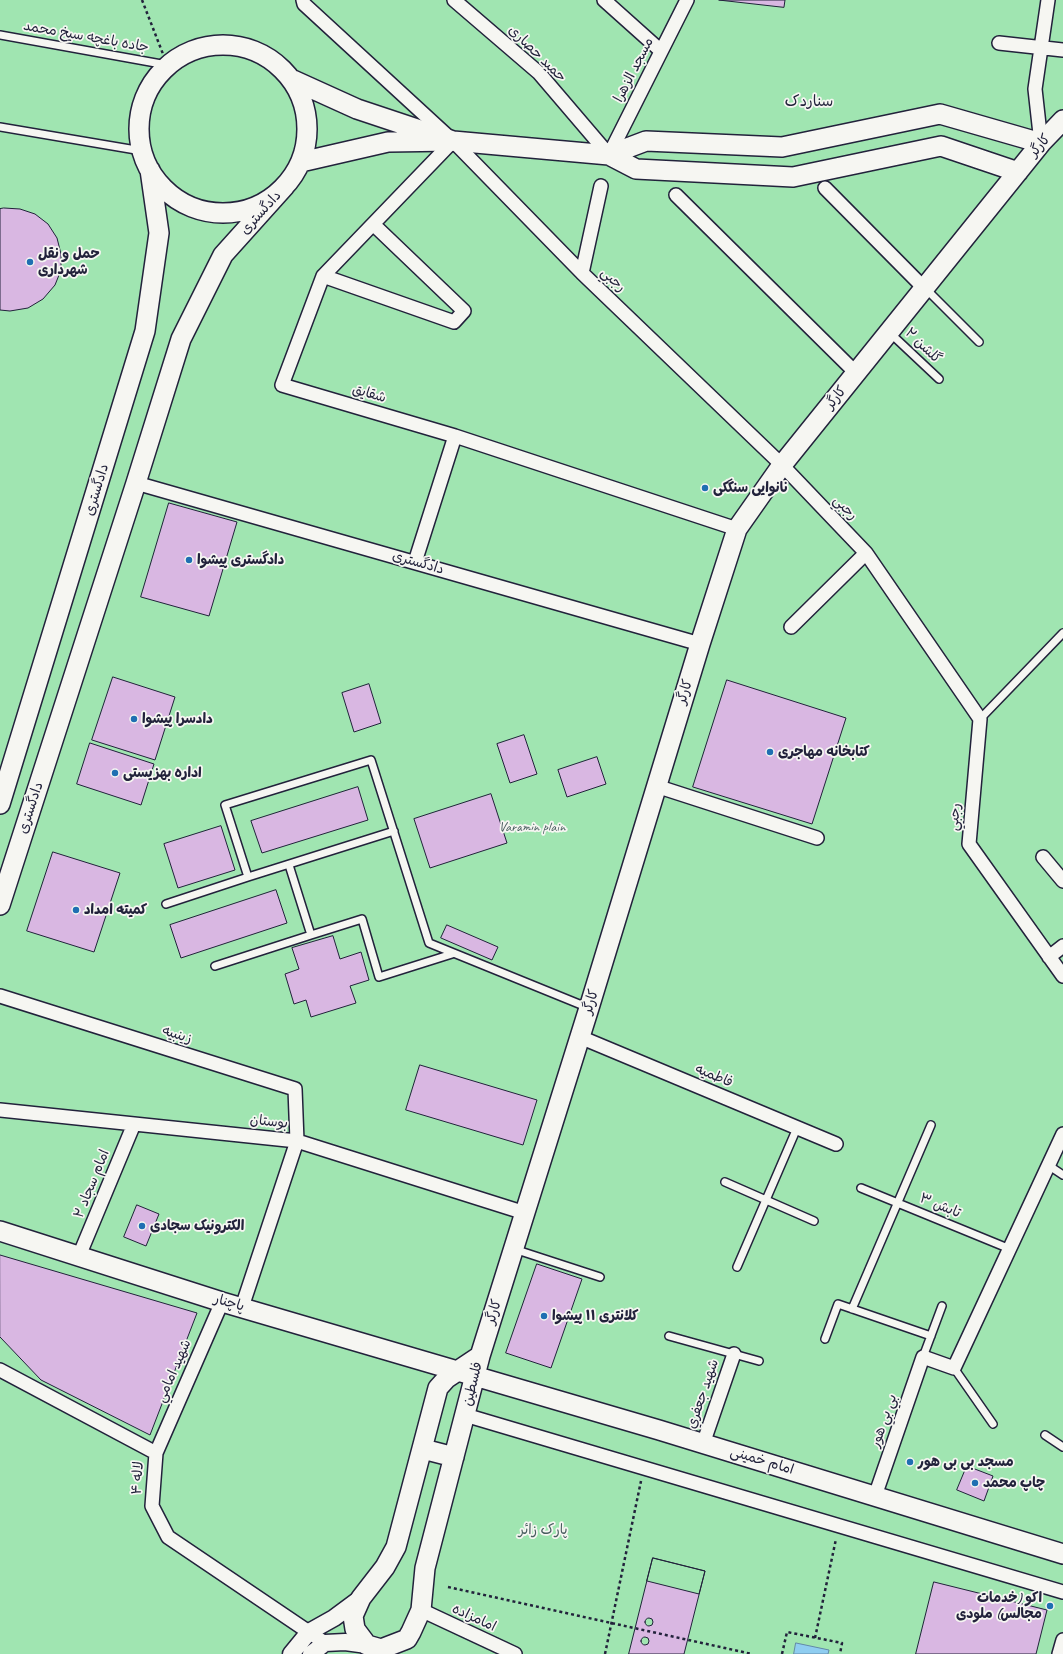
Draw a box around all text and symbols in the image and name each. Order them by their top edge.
street label: جاده باغچه سیخ محمد [22,18,150,56]
street label: حمید حصاری [504,22,570,86]
street label: مسجد الزهرا [611,35,657,105]
district label: سناردک [785,93,833,111]
street label: کارگر [1025,131,1055,161]
street label: دادگستری [237,188,285,238]
place label: حمل و نقل شهرداری [38,246,100,278]
marker: حمل و نقل شهرداری [25,257,35,267]
street label: رجبي [597,264,629,296]
street label: گلشن ۲ [901,325,945,367]
street label: شقايق [350,381,388,407]
street label: کارگر [822,383,850,413]
street label: دادگستری [81,462,113,518]
place label: نانوایی سنگکی [713,480,789,496]
marker: نانوایی سنگکی [700,483,710,493]
street label: رجبي [829,492,861,524]
street label: دادگستری [390,548,446,578]
place label: دادگستری پیشوا [197,552,284,568]
marker: دادگستری پیشوا [184,555,194,565]
street label: کارگر [673,678,697,706]
place label: دادسرا پیشوا [142,711,213,727]
marker: دادسرا پیشوا [129,714,139,724]
place label: کتابخانه مهاجری [778,744,870,760]
marker: کتابخانه مهاجری [765,747,775,757]
place label: اداره بهزیستی [123,765,202,781]
marker: اداره بهزیستی [110,768,120,778]
street label: دادگستری [15,780,47,836]
street label: رجبي [945,802,965,832]
park label: Varamin plain [499,819,565,835]
place label: کمیته امداد [84,902,147,918]
marker: کمیته امداد [71,905,81,915]
street label: کارگر [579,988,603,1016]
street label: زينبيه [160,1023,194,1047]
street label: فاطميه [693,1061,735,1091]
street label: بوستان [249,1112,289,1132]
street label: امام سجاد ۲ [71,1147,113,1221]
street label: تابش ۳ [917,1190,963,1222]
place label: الکترونیک سجادی [150,1218,244,1234]
marker: الکترونیک سجادی [137,1221,147,1231]
street label: پاچنار [212,1291,246,1315]
street label: کارگر [482,1298,506,1326]
place label: کلانتری ۱۱ پیشوا [552,1308,638,1324]
marker: کلانتری ۱۱ پیشوا [539,1311,549,1321]
street label: شهيد امامي [153,1337,195,1405]
street label: شهيد جعفري [683,1357,723,1431]
street label: فلسطین [459,1360,487,1408]
street label: بي بي هور [867,1392,901,1450]
street label: امام خمینی [728,1443,796,1479]
place label: مسجد بی بی هور [918,1454,1014,1470]
marker: مسجد بی بی هور [905,1457,915,1467]
street label: لاله ۴ [128,1461,148,1495]
place label: چاپ محمد [983,1475,1045,1491]
marker: چاپ محمد [970,1478,980,1488]
park label: پارک زائر [518,1522,568,1538]
place label: اکو (خدمات مجالس) ملودی [956,1590,1042,1622]
street label: امامزاده [449,1600,499,1636]
marker: اکو (خدمات مجالس) ملودی [1045,1601,1055,1611]

